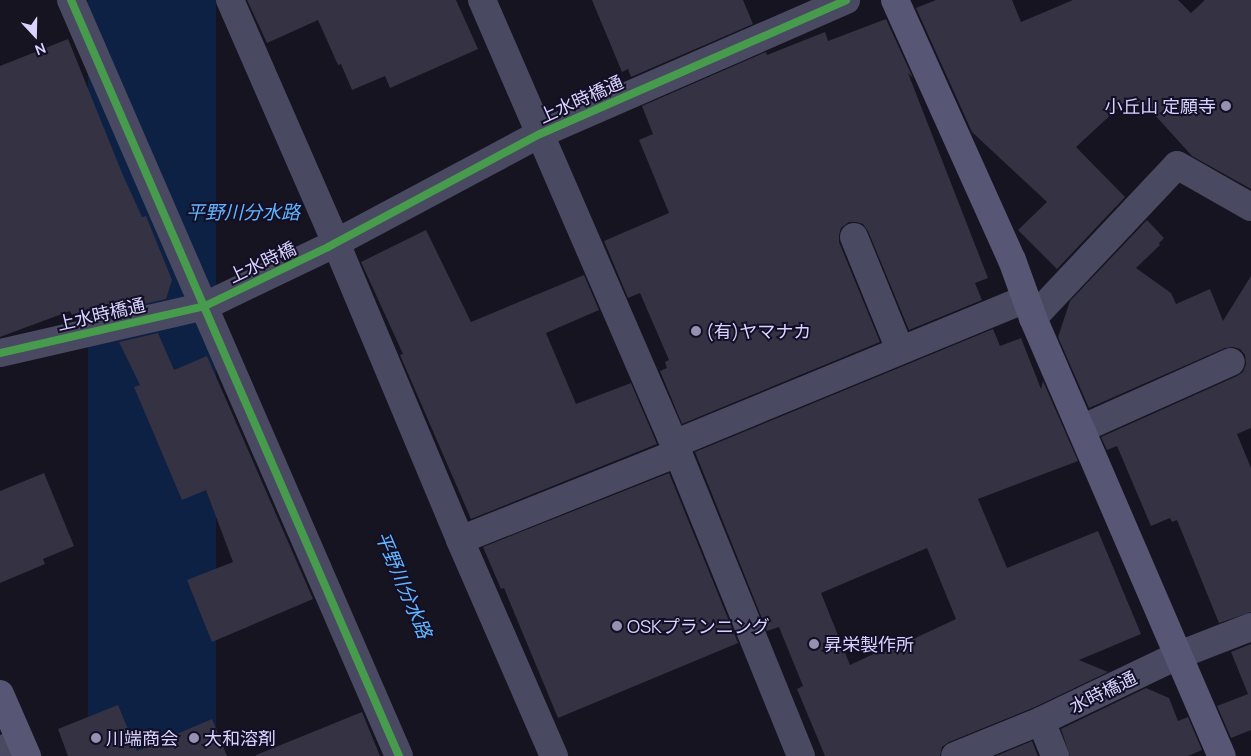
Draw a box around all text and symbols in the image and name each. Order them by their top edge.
north arrow [10,10,60,60]
text: N [32,39,49,60]
street label: 上水時橋通 [535,71,627,127]
place label: 小丘山 定願寺 [1104,95,1216,117]
marker: 小丘山 定願寺 [1220,100,1232,112]
water label: 平野川分水路 [186,202,300,224]
street label: 上水時橋 [225,237,299,287]
street label: 上水時橋通 [55,293,147,335]
place label: (有)ヤマナカ [706,320,811,342]
marker: (有)ヤマナカ [690,325,702,337]
water label: 平野川分水路 [370,528,436,642]
place label: OSKプランニング [627,615,770,637]
marker: OSKプランニング [611,620,623,632]
place label: 昇栄製作所 [824,633,914,655]
marker: 昇栄製作所 [808,638,820,650]
street label: 水時橋通 [1066,667,1140,717]
place label: 川端商会 [106,727,178,749]
place label: 大和溶剤 [204,727,276,749]
marker: 川端商会 [90,732,102,744]
marker: 大和溶剤 [188,732,200,744]

